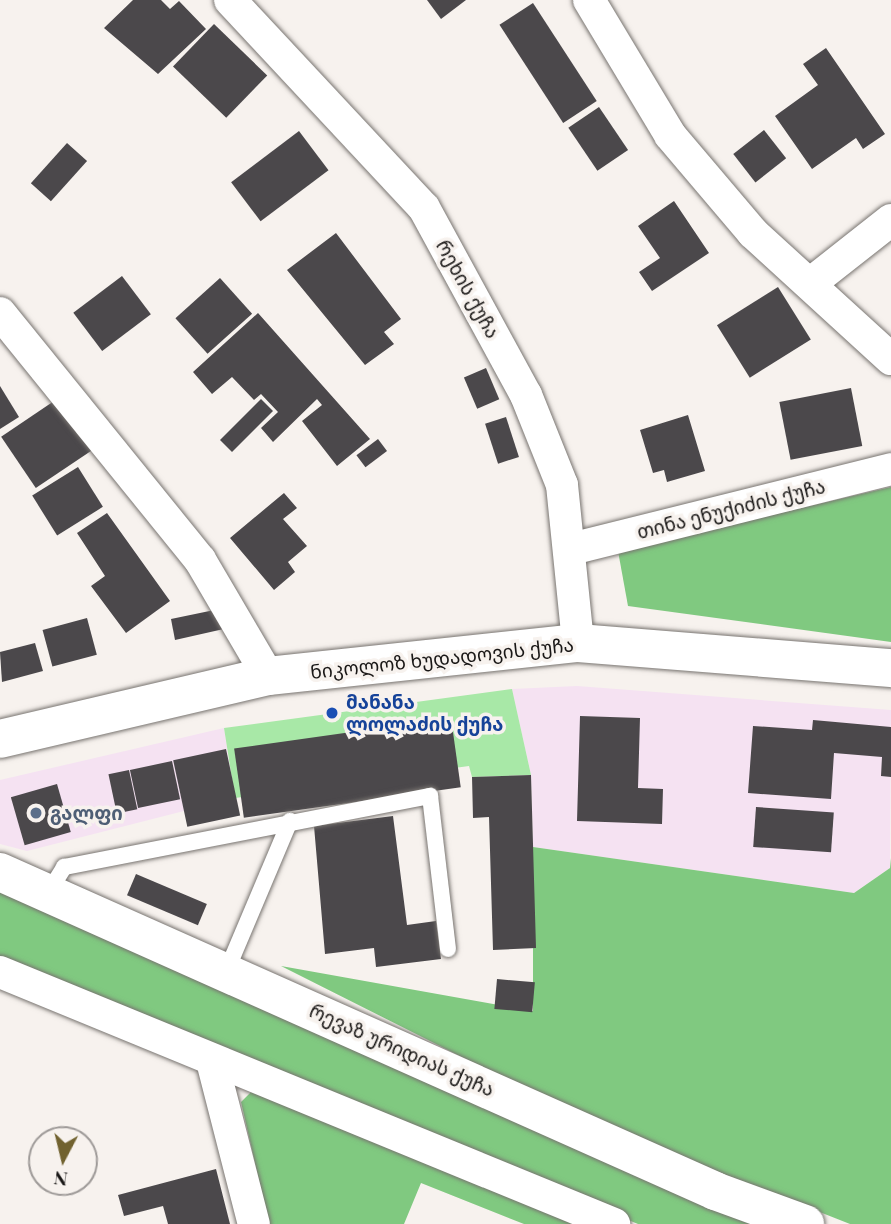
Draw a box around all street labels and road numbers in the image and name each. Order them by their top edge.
street label: რეხის ქუჩა [432,236,504,342]
street label: თინა ენუქიძის ქუჩა [635,475,827,543]
street label: ნიკოლოზ ხუდადოვის ქუჩა [309,633,575,683]
street label: რევაზ ურიდიას ქუჩა [306,999,498,1101]

